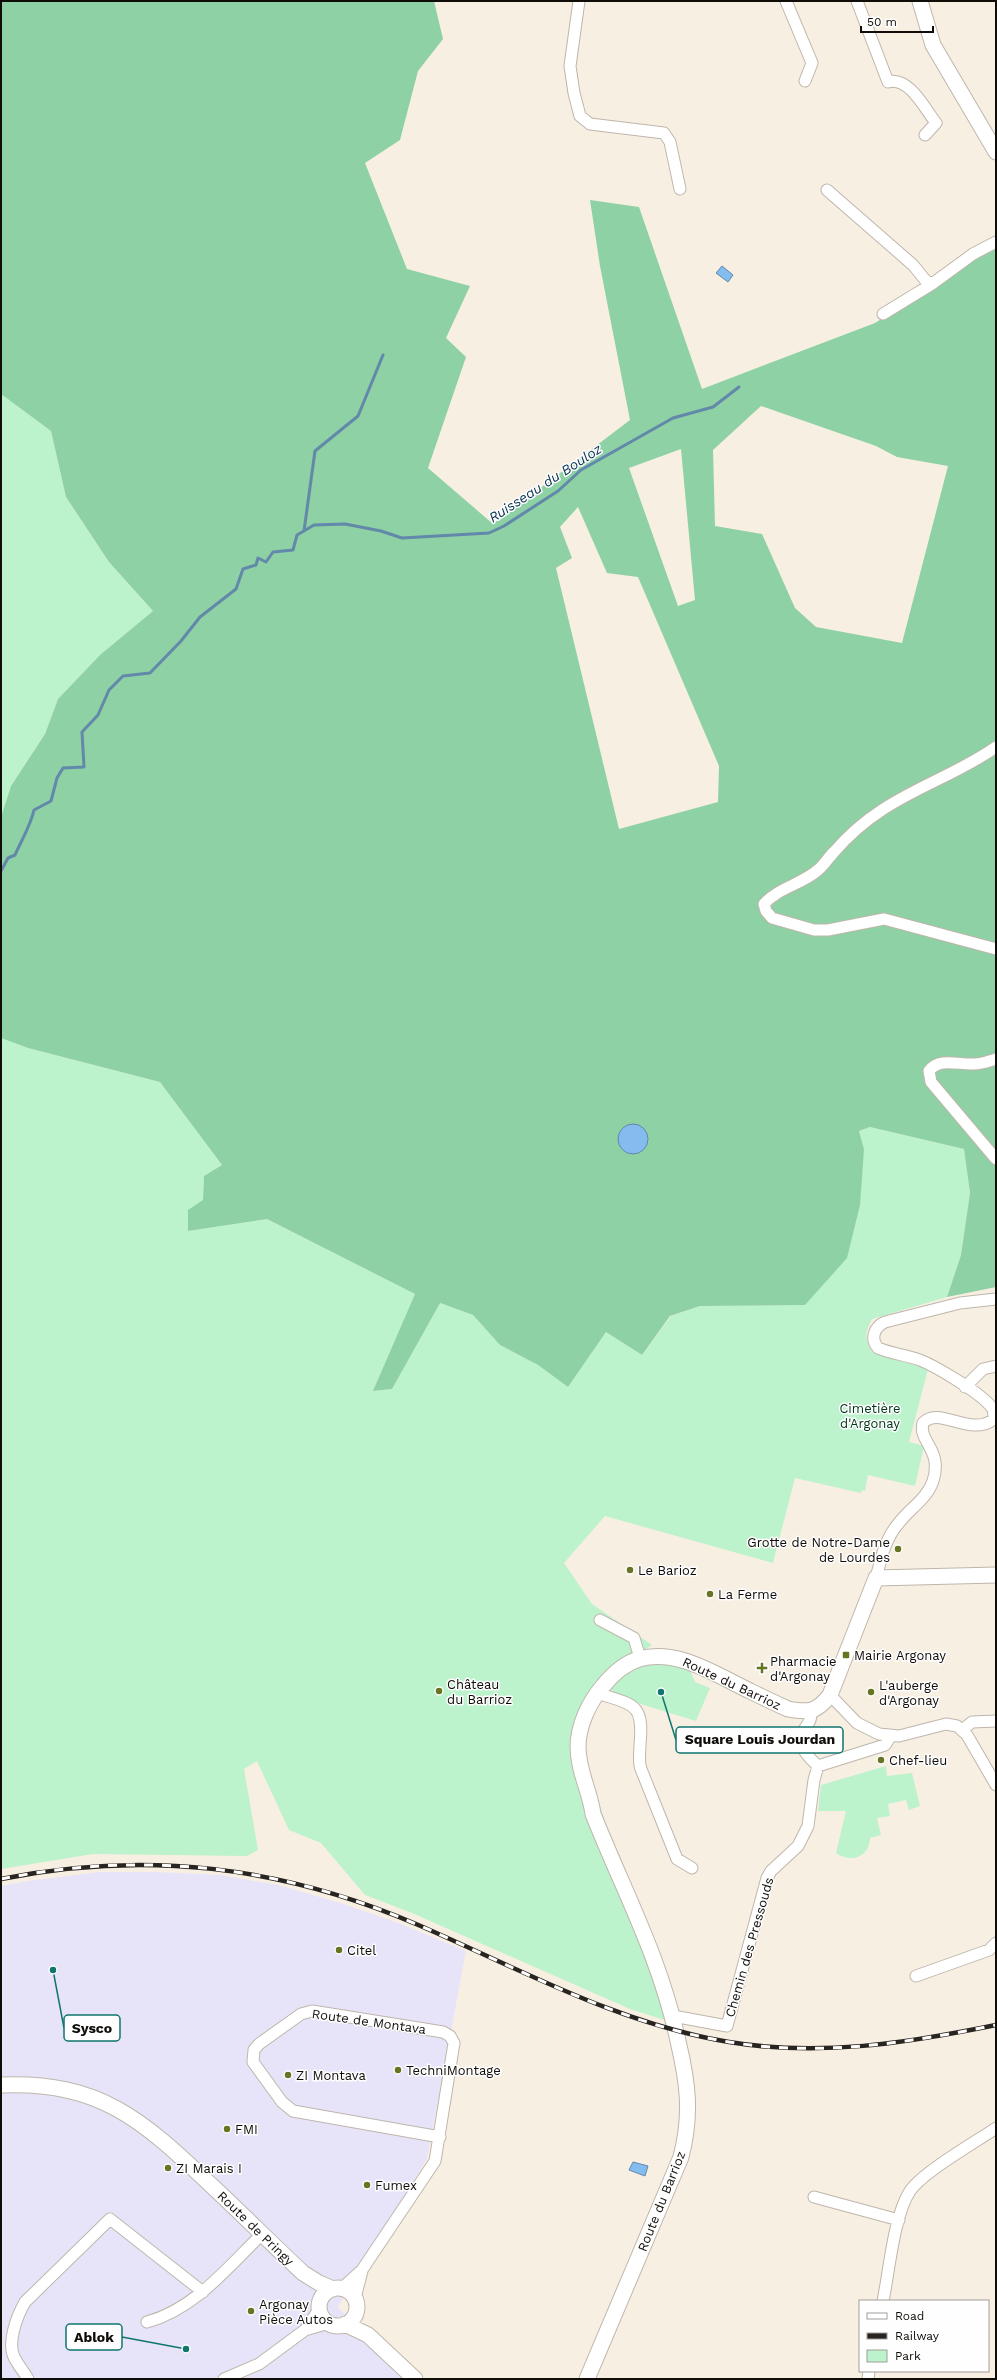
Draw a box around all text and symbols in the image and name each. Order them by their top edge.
scale bar [861,8,933,34]
text: 50 m [867,15,897,29]
water label: Ruisseau du Bouloz [486,440,605,525]
park label: Cimetière d'Argonay [839,1401,901,1431]
place label: Grotte de Notre-Dame de Lourdes [747,1535,890,1565]
marker: Grotte de Notre-Dame de Lourdes [893,1544,903,1554]
place label: Le Barioz [638,1563,697,1578]
marker: Le Barioz [625,1565,635,1575]
place label: La Ferme [718,1587,777,1602]
marker: La Ferme [705,1589,715,1599]
place label: Mairie Argonay [854,1648,946,1663]
marker: Mairie Argonay [841,1650,851,1660]
street label: Route du Barrioz [680,1654,783,1713]
place label: Pharmacie d'Argonay [770,1654,837,1684]
marker: Pharmacie d'Argonay [757,1663,767,1673]
place label: Château du Barrioz [447,1677,512,1707]
place label: L'auberge d'Argonay [879,1678,939,1708]
marker: Château du Barrioz [434,1686,444,1696]
marker: L'auberge d'Argonay [866,1687,876,1697]
callout: Square Louis Jourdan [676,1727,843,1753]
text: Square Louis Jourdan [685,1731,835,1747]
place label: Chef-lieu [889,1753,947,1768]
marker: Chef-lieu [876,1755,886,1765]
street label: Chemin des Pressouds [722,1875,777,2019]
place label: Citel [347,1943,376,1958]
marker: Citel [334,1945,344,1955]
street label: Route de Montava [311,2006,428,2037]
callout: Sysco [64,2015,120,2041]
text: Sysco [72,2020,112,2036]
place label: TechniMontage [406,2063,501,2078]
marker: TechniMontage [393,2065,403,2075]
place label: ZI Montava [296,2068,366,2083]
marker: ZI Montava [283,2070,293,2080]
place label: FMI [235,2122,258,2137]
marker: FMI [222,2124,232,2134]
street label: Route du Barrioz [635,2149,688,2254]
place label: ZI Marais I [176,2161,242,2176]
marker: ZI Marais I [163,2163,173,2173]
place label: Fumex [375,2178,417,2193]
marker: Fumex [362,2180,372,2190]
street label: Route de Pringy [214,2188,297,2269]
place label: Argonay Pièce Autos [259,2297,333,2327]
legend [859,2300,989,2372]
marker: Argonay Pièce Autos [246,2306,256,2316]
text: Road [895,2309,924,2323]
callout: Ablok [66,2324,122,2350]
text: Ablok [74,2329,114,2345]
text: Railway [895,2329,940,2343]
text: Park [895,2349,921,2363]

